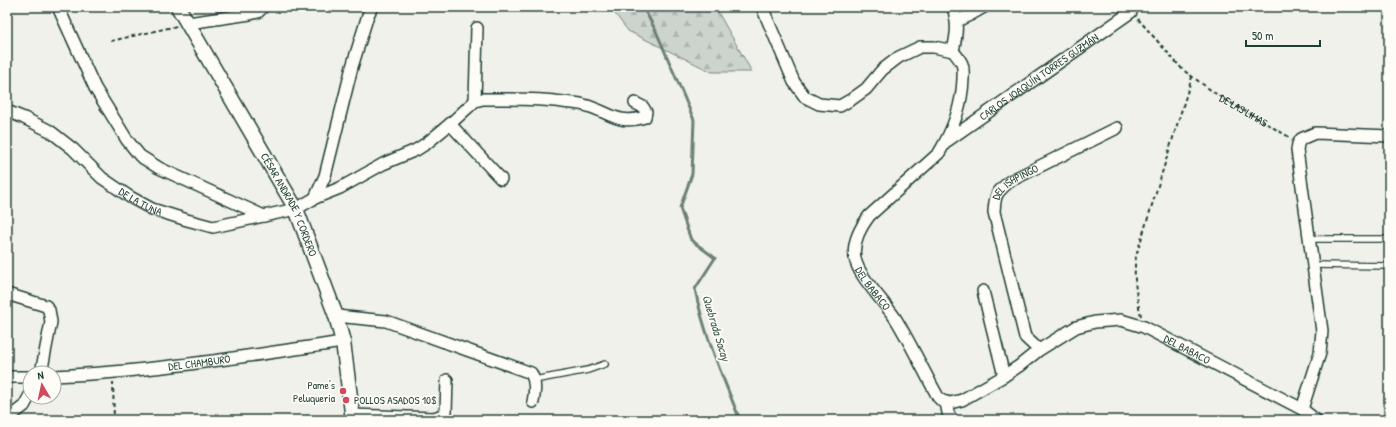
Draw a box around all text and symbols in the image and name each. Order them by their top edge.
scale bar [1246,22,1320,48]
text: 50 m [1252,27,1273,44]
street label: CARLOS JOAQUÍN TORRES GUZMÁN [976,30,1101,123]
street label: DE LAS LIMAS [1217,91,1270,130]
street label: CÉSAR ANDRADE Y CORDERO [258,150,320,258]
street label: DEL ISHPINGO [989,161,1041,201]
street label: DE LA TUNA [116,184,164,219]
street label: DEL BABACO [852,264,894,313]
water label: Quebrada Sacay [698,293,735,365]
street label: DEL BABACO [1161,331,1213,367]
street label: DEL CHAMBURO [167,352,231,373]
north arrow [22,365,62,405]
text: N [36,368,45,382]
place label: Pame's Peluqueria [293,378,336,405]
marker: Pame's Peluqueria [338,386,348,396]
place label: POLLOS ASADOS 10$ [354,393,437,407]
marker: POLLOS ASADOS 10$ [341,395,351,405]

